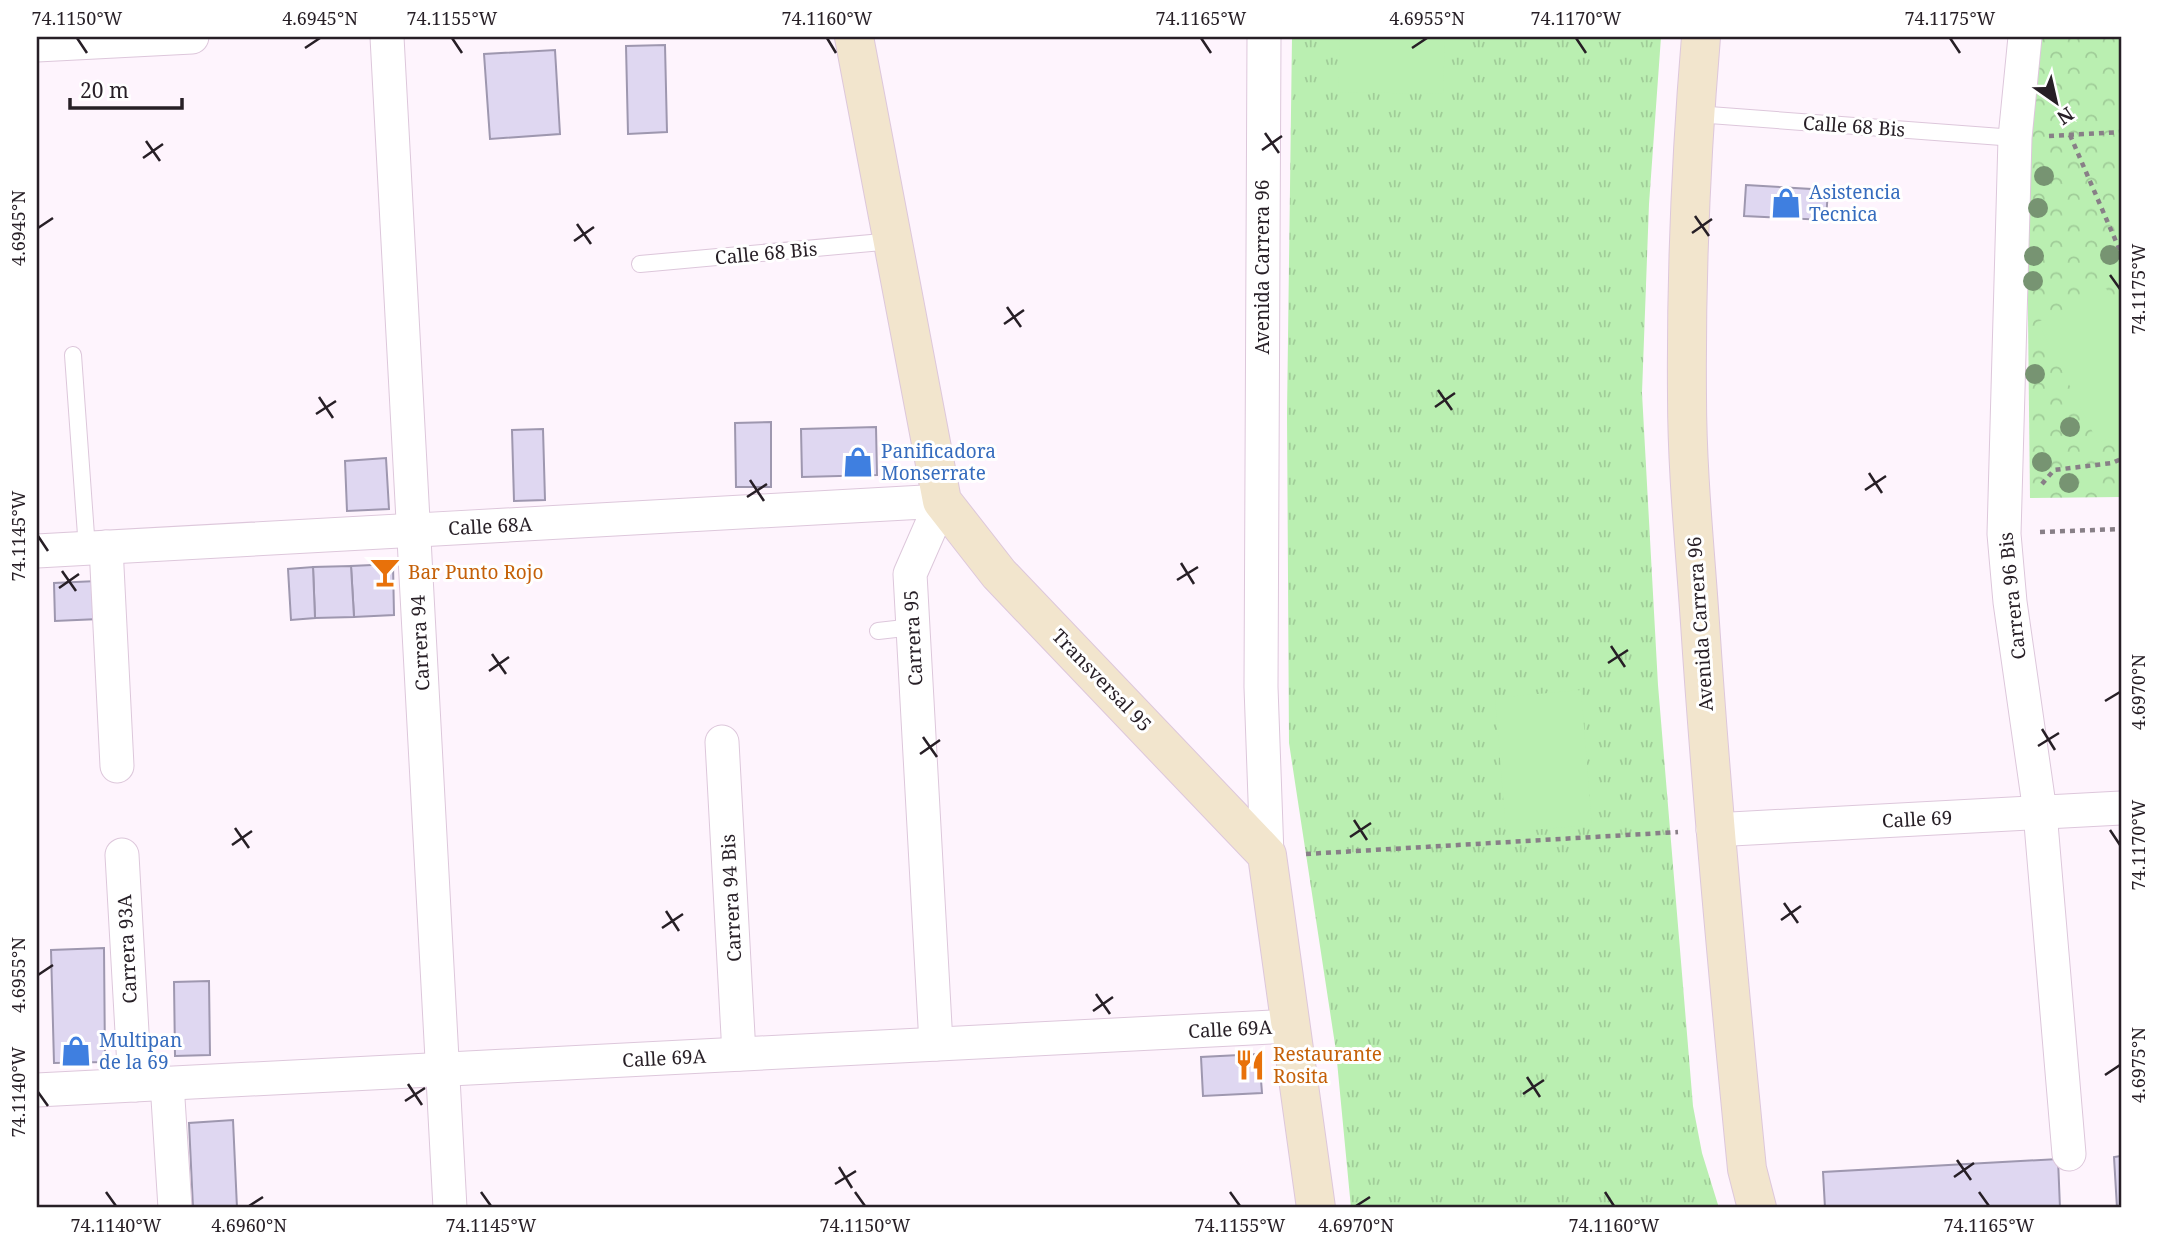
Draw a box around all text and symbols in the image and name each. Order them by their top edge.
text: 74.1150°W [32,6,123,30]
text: 4.6945°N [282,6,358,30]
text: 74.1155°W [407,6,498,30]
text: 74.1160°W [782,6,873,30]
text: 74.1165°W [1156,6,1247,30]
text: 4.6955°N [1389,6,1465,30]
text: 74.1170°W [1531,6,1622,30]
text: 74.1175°W [1905,6,1996,30]
scale bar [70,66,182,110]
north arrow [2022,66,2092,136]
text: 20 m [80,76,129,104]
text: N [2052,101,2079,131]
street label: Calle 68 Bis [1802,109,1906,143]
place label: Asistencia Tecnica [1809,179,1901,227]
street label: Avenida Carrera 96 [1249,180,1275,354]
shop icon: Asistencia Tecnica [1769,186,1803,220]
text: 4.6945°N [6,190,30,266]
street label: Calle 68 Bis [714,236,818,270]
text: 74.1175°W [2126,243,2150,334]
place label: Panificadora Monserrate [881,438,996,486]
shop icon: Panificadora Monserrate [841,445,875,479]
text: 74.1145°W [6,490,30,581]
street label: Calle 68A [447,511,533,541]
street label: Carrera 96 Bis [1992,531,2032,661]
street label: Avenida Carrera 96 [1681,536,1719,712]
bar icon: Bar Punto Rojo [368,555,402,589]
place label: Bar Punto Rojo [408,559,544,585]
street label: Carrera 95 [898,589,928,687]
street label: Carrera 94 [404,594,435,692]
street label: Transversal 95 [1046,623,1158,737]
text: 4.6970°N [2126,654,2150,730]
text: 74.1170°W [2126,799,2150,890]
street label: Calle 69 [1881,804,1953,834]
street label: Carrera 94 Bis [715,833,747,963]
street label: Carrera 93A [111,893,143,1004]
text: 4.6955°N [6,937,30,1013]
street label: Calle 69A [1187,1014,1273,1044]
place label: Multipan de la 69 [99,1027,182,1075]
text: 4.6975°N [2126,1027,2150,1103]
shop icon: Multipan de la 69 [59,1034,93,1068]
place label: Restaurante Rosita [1273,1041,1382,1089]
street label: Calle 69A [621,1043,707,1073]
text: 74.1140°W [6,1046,30,1137]
restaurant icon: Restaurante Rosita [1233,1048,1267,1082]
text: 74.1140°W [71,1213,162,1237]
text: 4.6960°N [211,1213,287,1237]
text: 74.1145°W [446,1213,537,1237]
text: 74.1150°W [820,1213,911,1237]
text: 74.1155°W [1195,1213,1286,1237]
text: 4.6970°N [1318,1213,1394,1237]
text: 74.1160°W [1569,1213,1660,1237]
text: 74.1165°W [1944,1213,2035,1237]

